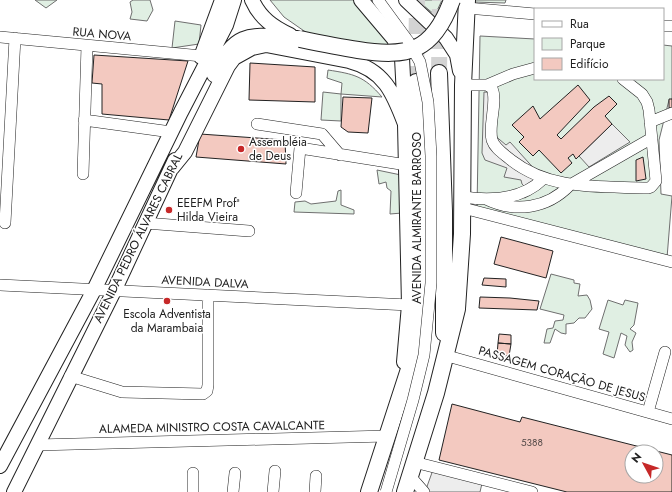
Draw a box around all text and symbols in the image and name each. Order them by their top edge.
legend [534,8,664,80]
text: Rua [570,15,589,33]
street label: RUA NOVA [72,22,132,46]
text: Parque [570,35,605,53]
text: Edifício [570,55,609,73]
street label: AVENIDA ALMIRANTE BARROSO [408,132,426,304]
place label: Assembléia de Deus [249,133,307,165]
marker: Assembléia de Deus [236,144,246,154]
street label: AVENIDA PEDRO ÁLVARES CABRAL [89,150,187,326]
place label: EEEFM Profª Hilda Vieira [177,194,239,226]
marker: EEEFM Profª Hilda Vieira [164,205,174,215]
street label: AVENIDA DALVA [161,271,249,293]
marker: Escola Adventista da Marambaia [162,296,172,306]
place label: Escola Adventista da Marambaia [123,305,211,337]
street label: PASSAGEM CORAÇÃO DE JESUS [476,342,648,407]
street label: ALAMEDA MINISTRO COSTA CAVALCANTE [99,416,325,438]
house number: 5388 [521,435,543,450]
north arrow [624,444,664,484]
text: N [627,449,645,466]

